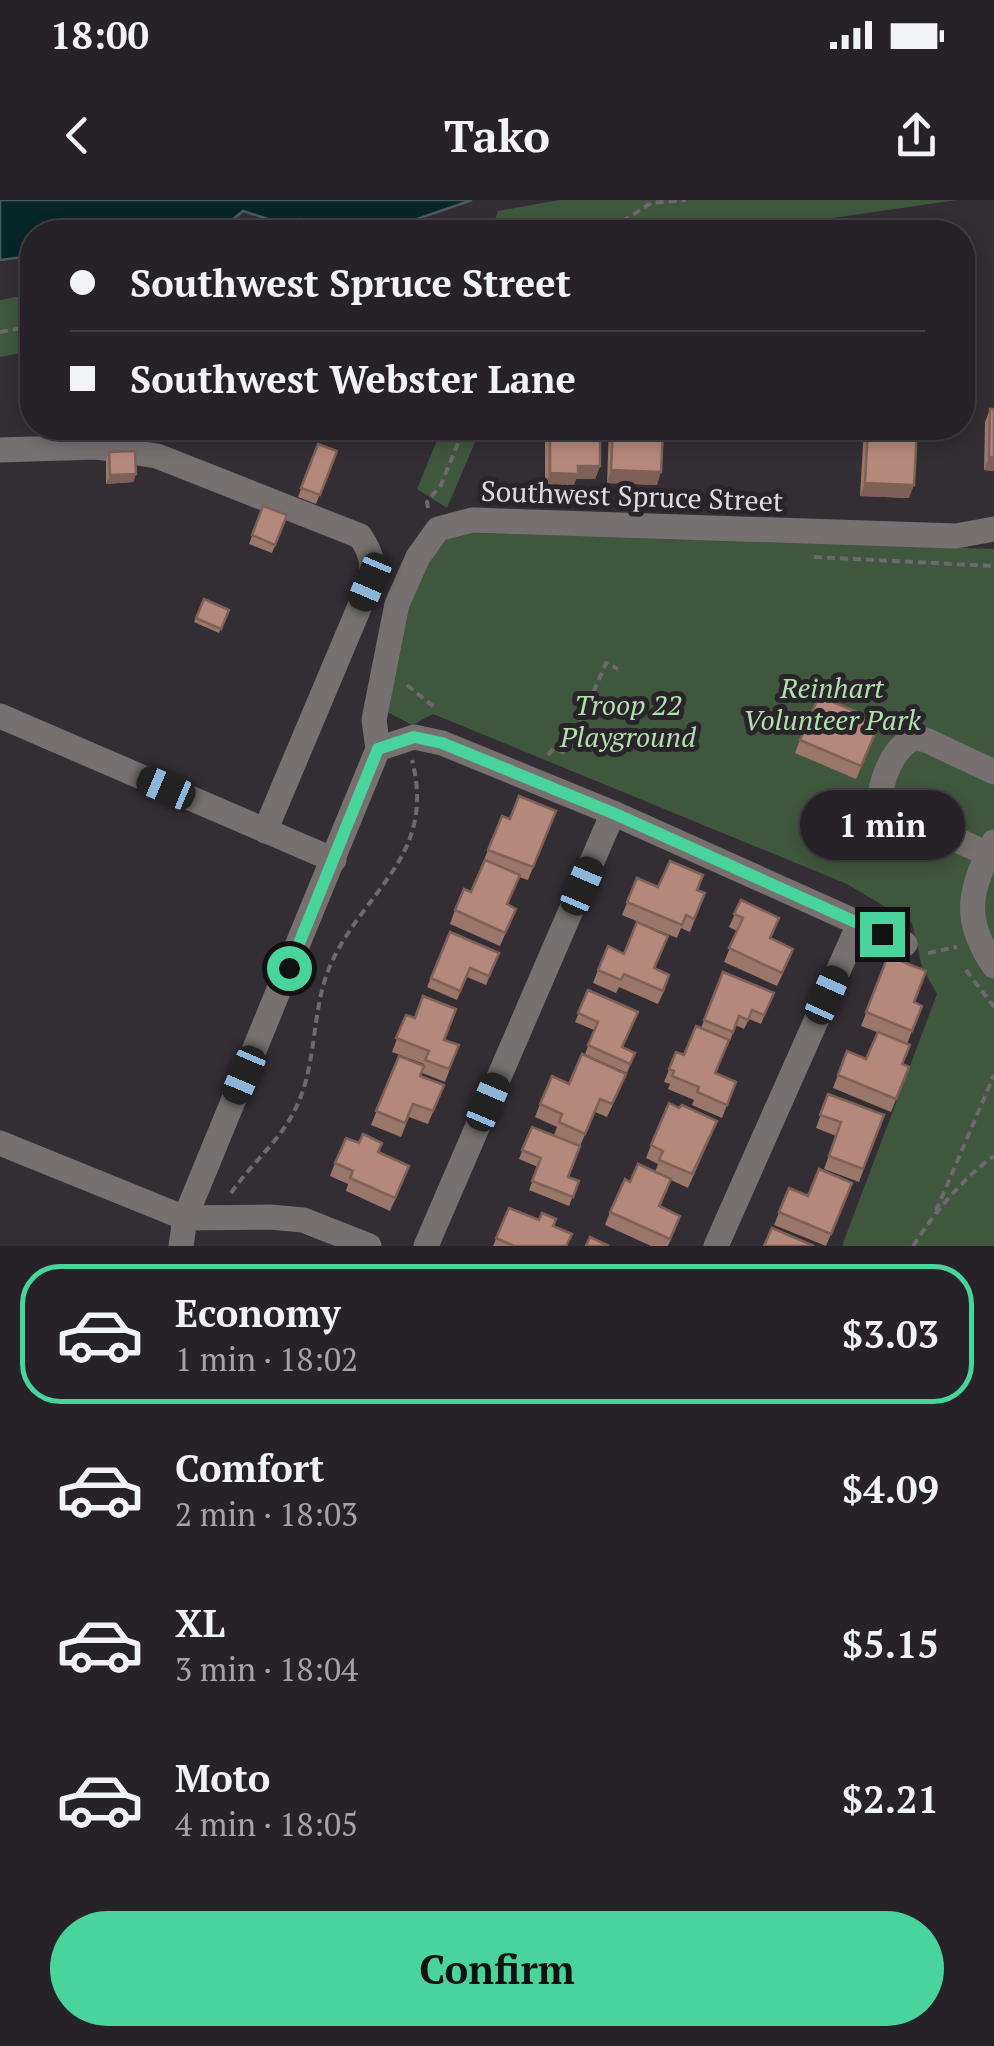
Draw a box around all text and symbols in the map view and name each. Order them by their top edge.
text: 18:00 [50,10,149,60]
text: Tako [444,105,550,165]
icon: back [50,108,105,163]
icon: share [889,108,944,163]
text: Southwest Spruce Street [130,258,571,308]
text: Southwest Webster Lane [130,354,576,404]
street label: Southwest Spruce Street [480,472,785,519]
car [344,549,396,615]
park label: Reinhart Volunteer Park [743,669,921,738]
park label: Troop 22 Playground [559,686,697,755]
car [133,762,199,814]
callout: 1 min [800,789,964,859]
text: 1 min [839,804,926,846]
car [556,853,608,919]
route end [860,912,905,957]
route start [267,946,312,991]
car [801,961,853,1029]
car [218,1042,270,1108]
car [462,1069,514,1135]
text: Economy [175,1288,341,1338]
icon: car [55,1289,145,1379]
text: $3.03 [842,1309,939,1359]
text: 1 min · 18:02 [175,1338,358,1380]
text: Comfort [175,1443,324,1493]
icon: car [55,1444,145,1534]
text: $4.09 [842,1464,939,1514]
text: 2 min · 18:03 [175,1493,358,1535]
text: XL [175,1598,225,1648]
icon: car [55,1599,145,1689]
text: $5.15 [842,1619,939,1669]
text: 3 min · 18:04 [175,1648,358,1690]
text: Moto [175,1753,270,1803]
icon: car [55,1754,145,1844]
text: $2.21 [842,1774,939,1824]
text: 4 min · 18:05 [175,1803,358,1845]
button: Confirm [50,1911,944,2026]

